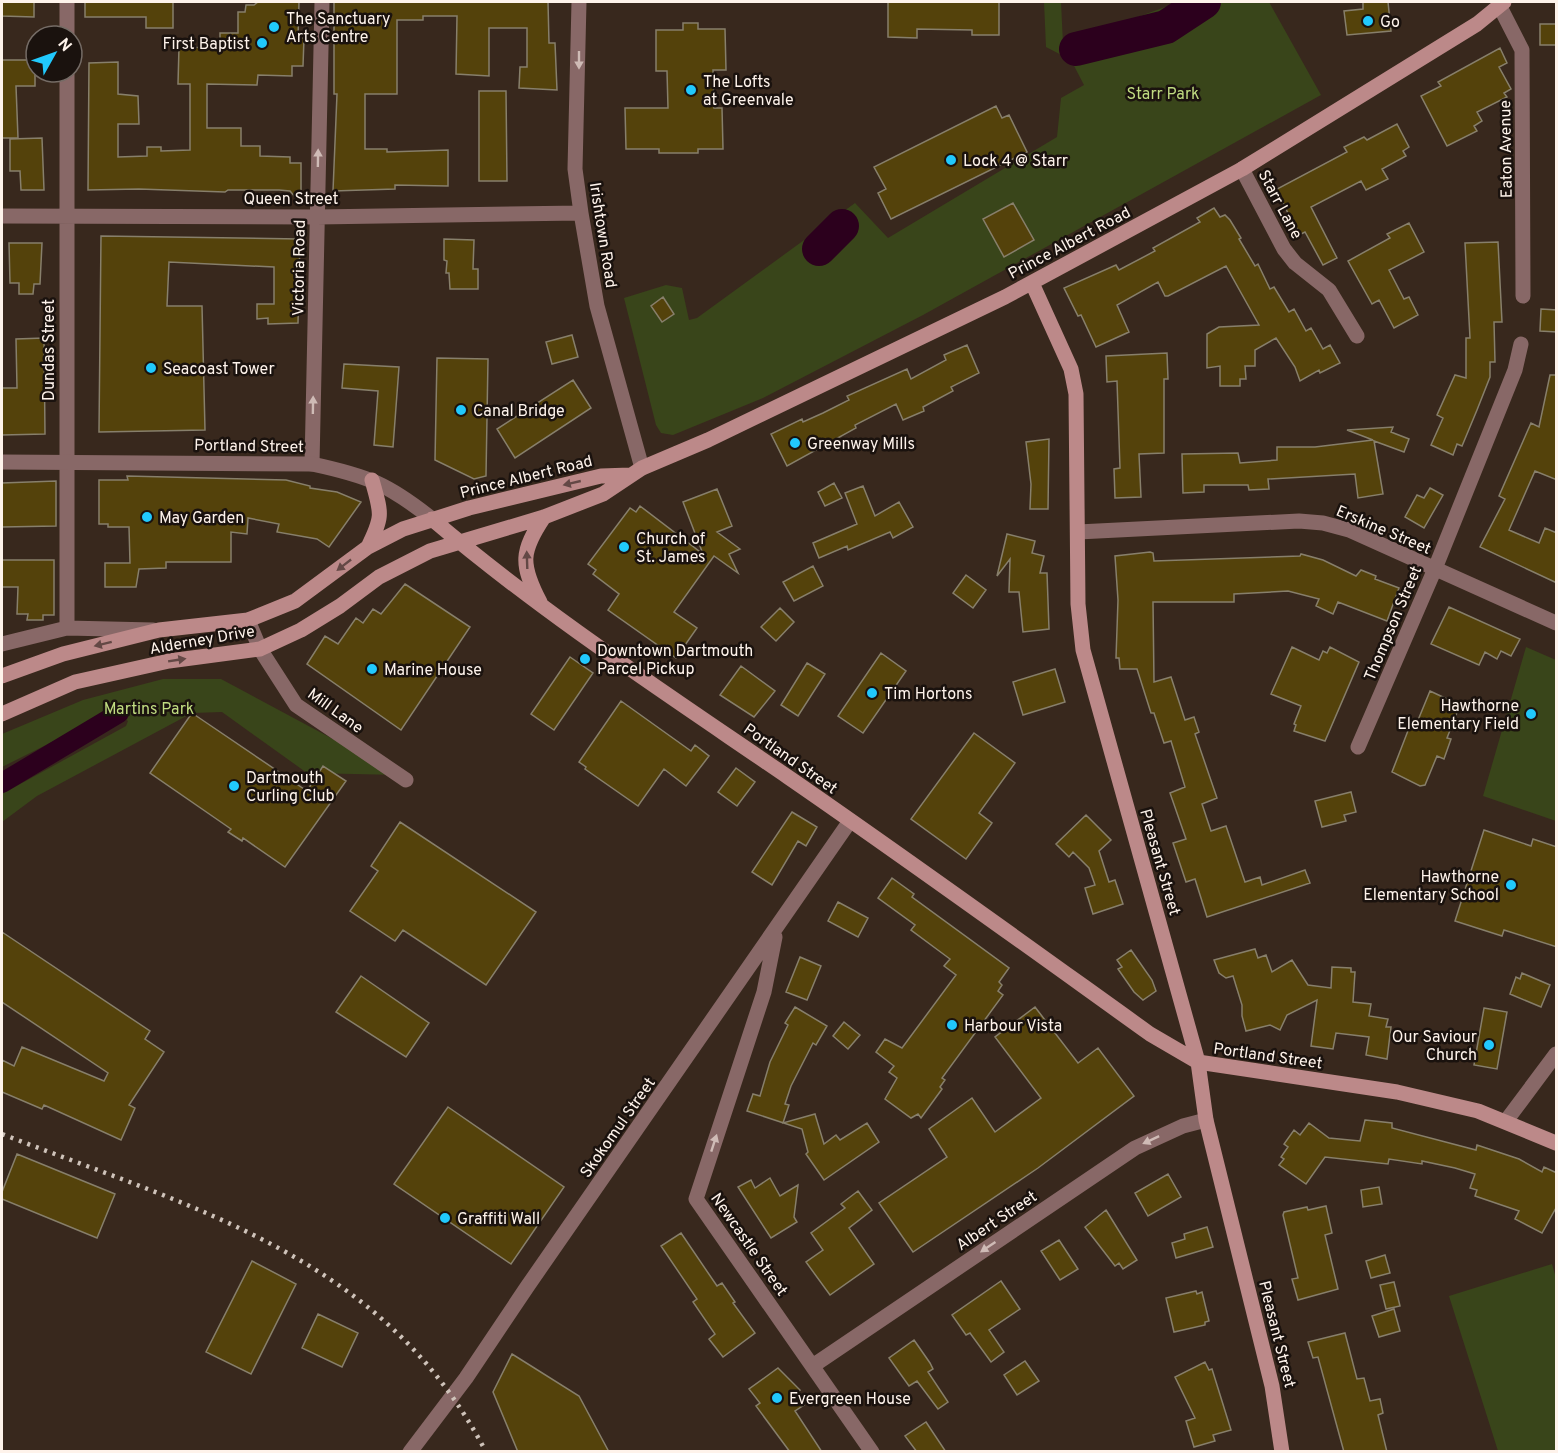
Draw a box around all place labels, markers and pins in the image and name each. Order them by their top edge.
place label: The Sanctuary Arts Centre [286,10,390,48]
place label: Go [1380,13,1400,33]
marker: Go [1361,14,1375,28]
marker: The Sanctuary Arts Centre [267,20,281,34]
place label: First Baptist [162,35,250,55]
marker: First Baptist [255,36,269,50]
place label: The Lofts at Greenvale [703,73,794,111]
marker: The Lofts at Greenvale [684,83,698,97]
place label: Lock 4 @ Starr [963,152,1068,172]
marker: Lock 4 @ Starr [944,153,958,167]
place label: Seacoast Tower [163,360,275,380]
marker: Seacoast Tower [144,361,158,375]
place label: Canal Bridge [473,402,565,422]
marker: Canal Bridge [454,403,468,417]
place label: Greenway Mills [807,435,915,455]
marker: Greenway Mills [788,436,802,450]
place label: May Garden [159,509,244,529]
marker: May Garden [140,510,154,524]
place label: Church of St. James [636,530,706,568]
marker: Church of St. James [617,540,631,554]
place label: Downtown Dartmouth Parcel Pickup [597,642,753,680]
marker: Downtown Dartmouth Parcel Pickup [578,652,592,666]
place label: Marine House [384,661,482,681]
marker: Marine House [365,662,379,676]
place label: Tim Hortons [884,685,973,705]
marker: Tim Hortons [865,686,879,700]
place label: Hawthorne Elementary Field [1397,697,1519,735]
marker: Hawthorne Elementary Field [1524,707,1538,721]
place label: Dartmouth Curling Club [246,769,334,807]
marker: Dartmouth Curling Club [227,779,241,793]
place label: Hawthorne Elementary School [1363,868,1499,906]
marker: Hawthorne Elementary School [1504,878,1518,892]
place label: Harbour Vista [964,1017,1062,1037]
marker: Harbour Vista [945,1018,959,1032]
place label: Our Saviour Church [1392,1028,1477,1066]
marker: Our Saviour Church [1482,1038,1496,1052]
place label: Graffiti Wall [457,1210,540,1230]
marker: Graffiti Wall [438,1211,452,1225]
place label: Evergreen House [789,1390,911,1410]
marker: Evergreen House [770,1391,784,1405]

